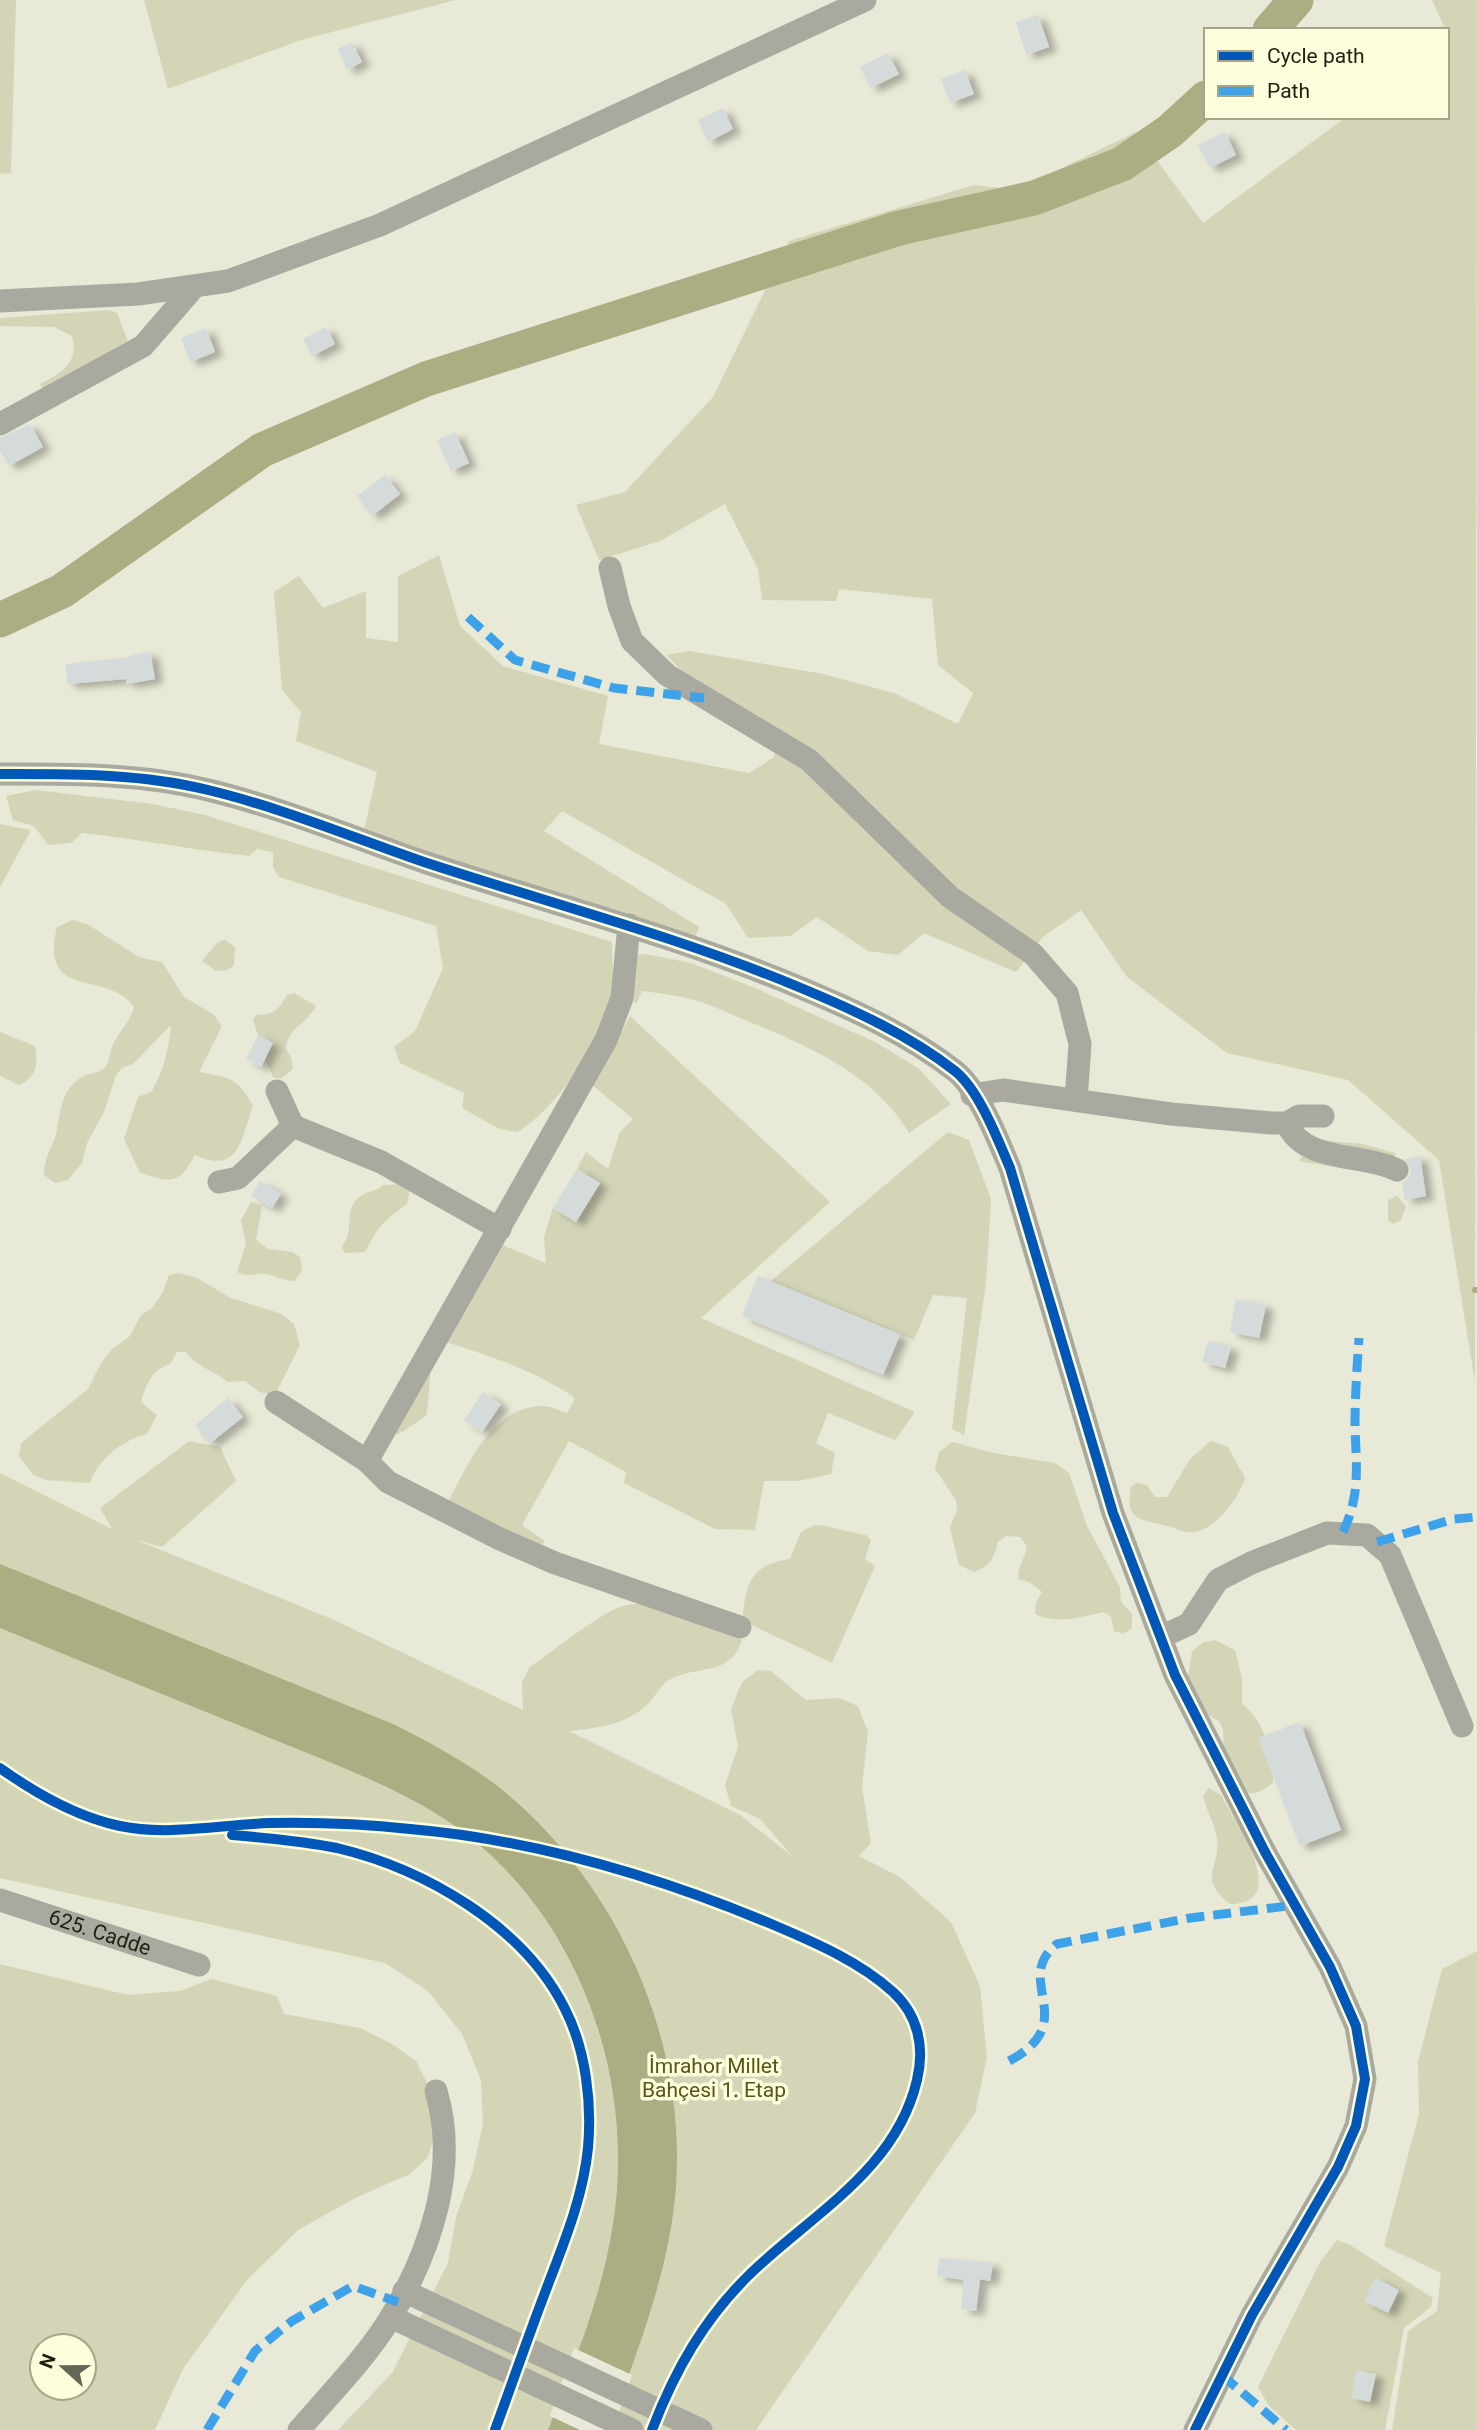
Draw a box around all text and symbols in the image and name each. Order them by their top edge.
legend [1204,28,1449,119]
text: Cycle path [1267,44,1365,68]
text: Path [1267,79,1310,103]
street label: 625. Cadde [46,1905,154,1960]
park label: İmrahor Millet Bahçesi 1. Etap [642,2054,786,2102]
north arrow [28,2332,98,2402]
text: N [34,2351,61,2371]

